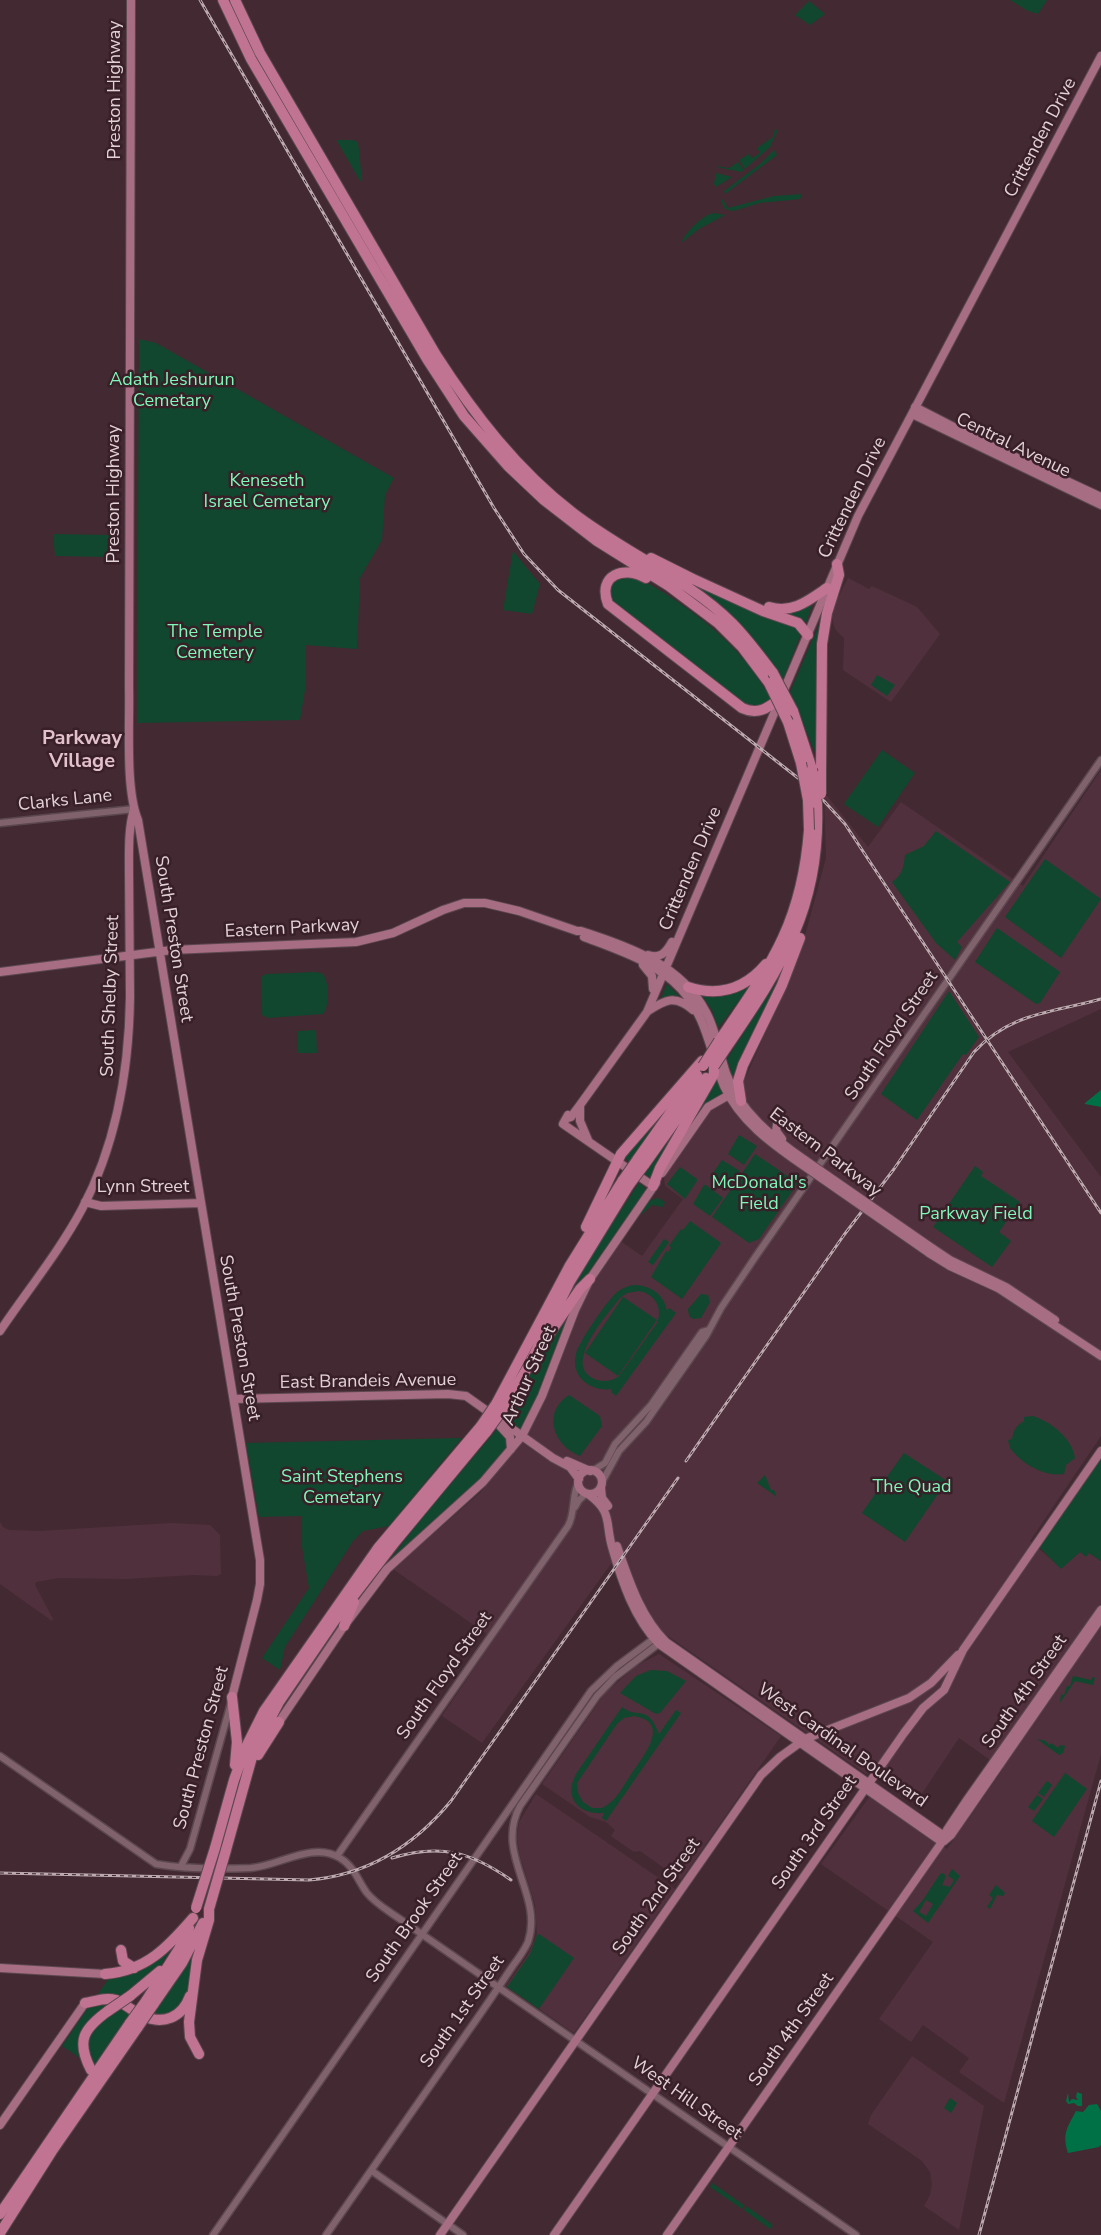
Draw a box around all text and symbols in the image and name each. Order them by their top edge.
street label: Preston Highway [105,21,127,159]
street label: Crittenden Drive [1000,74,1082,202]
park label: Adath Jeshurun Cemetary [109,370,235,412]
street label: Central Avenue [952,409,1074,483]
street label: Preston Highway [104,425,126,563]
street label: Crittenden Drive [814,434,892,562]
park label: Keneseth Israel Cemetary [204,471,330,514]
park label: The Temple Cemetery [167,622,263,664]
district label: Parkway Village [42,727,122,774]
street label: Clarks Lane [17,785,113,817]
street label: Crittenden Drive [655,804,727,934]
street label: South Preston Street [149,854,197,1024]
street label: South Shelby Street [97,915,125,1077]
street label: Eastern Parkway [224,915,360,943]
street label: South Floyd Street [841,968,943,1104]
street label: Eastern Parkway [765,1104,885,1202]
park label: McDonald's Field [711,1173,807,1216]
street label: Lynn Street [97,1177,189,1199]
park label: Parkway Field [919,1204,1033,1226]
street label: South Preston Street [214,1253,264,1423]
street label: Arthur Street [498,1323,562,1429]
street label: East Brandeis Avenue [280,1370,456,1394]
park label: Saint Stephens Cemetary [281,1467,403,1510]
park label: The Quad [872,1477,952,1499]
street label: South Floyd Street [393,1608,497,1744]
street label: South 4th Street [978,1631,1072,1753]
street label: South Preston Street [170,1664,234,1832]
street label: West Cardinal Boulevard [753,1679,931,1813]
street label: South 3rd Street [768,1772,862,1894]
street label: South 2nd Street [609,1834,705,1960]
street label: South Brook Street [362,1849,468,1987]
street label: South 1st Street [416,1952,510,2072]
street label: South 4th Street [745,1969,839,2091]
street label: West Hill Street [627,2053,745,2145]

